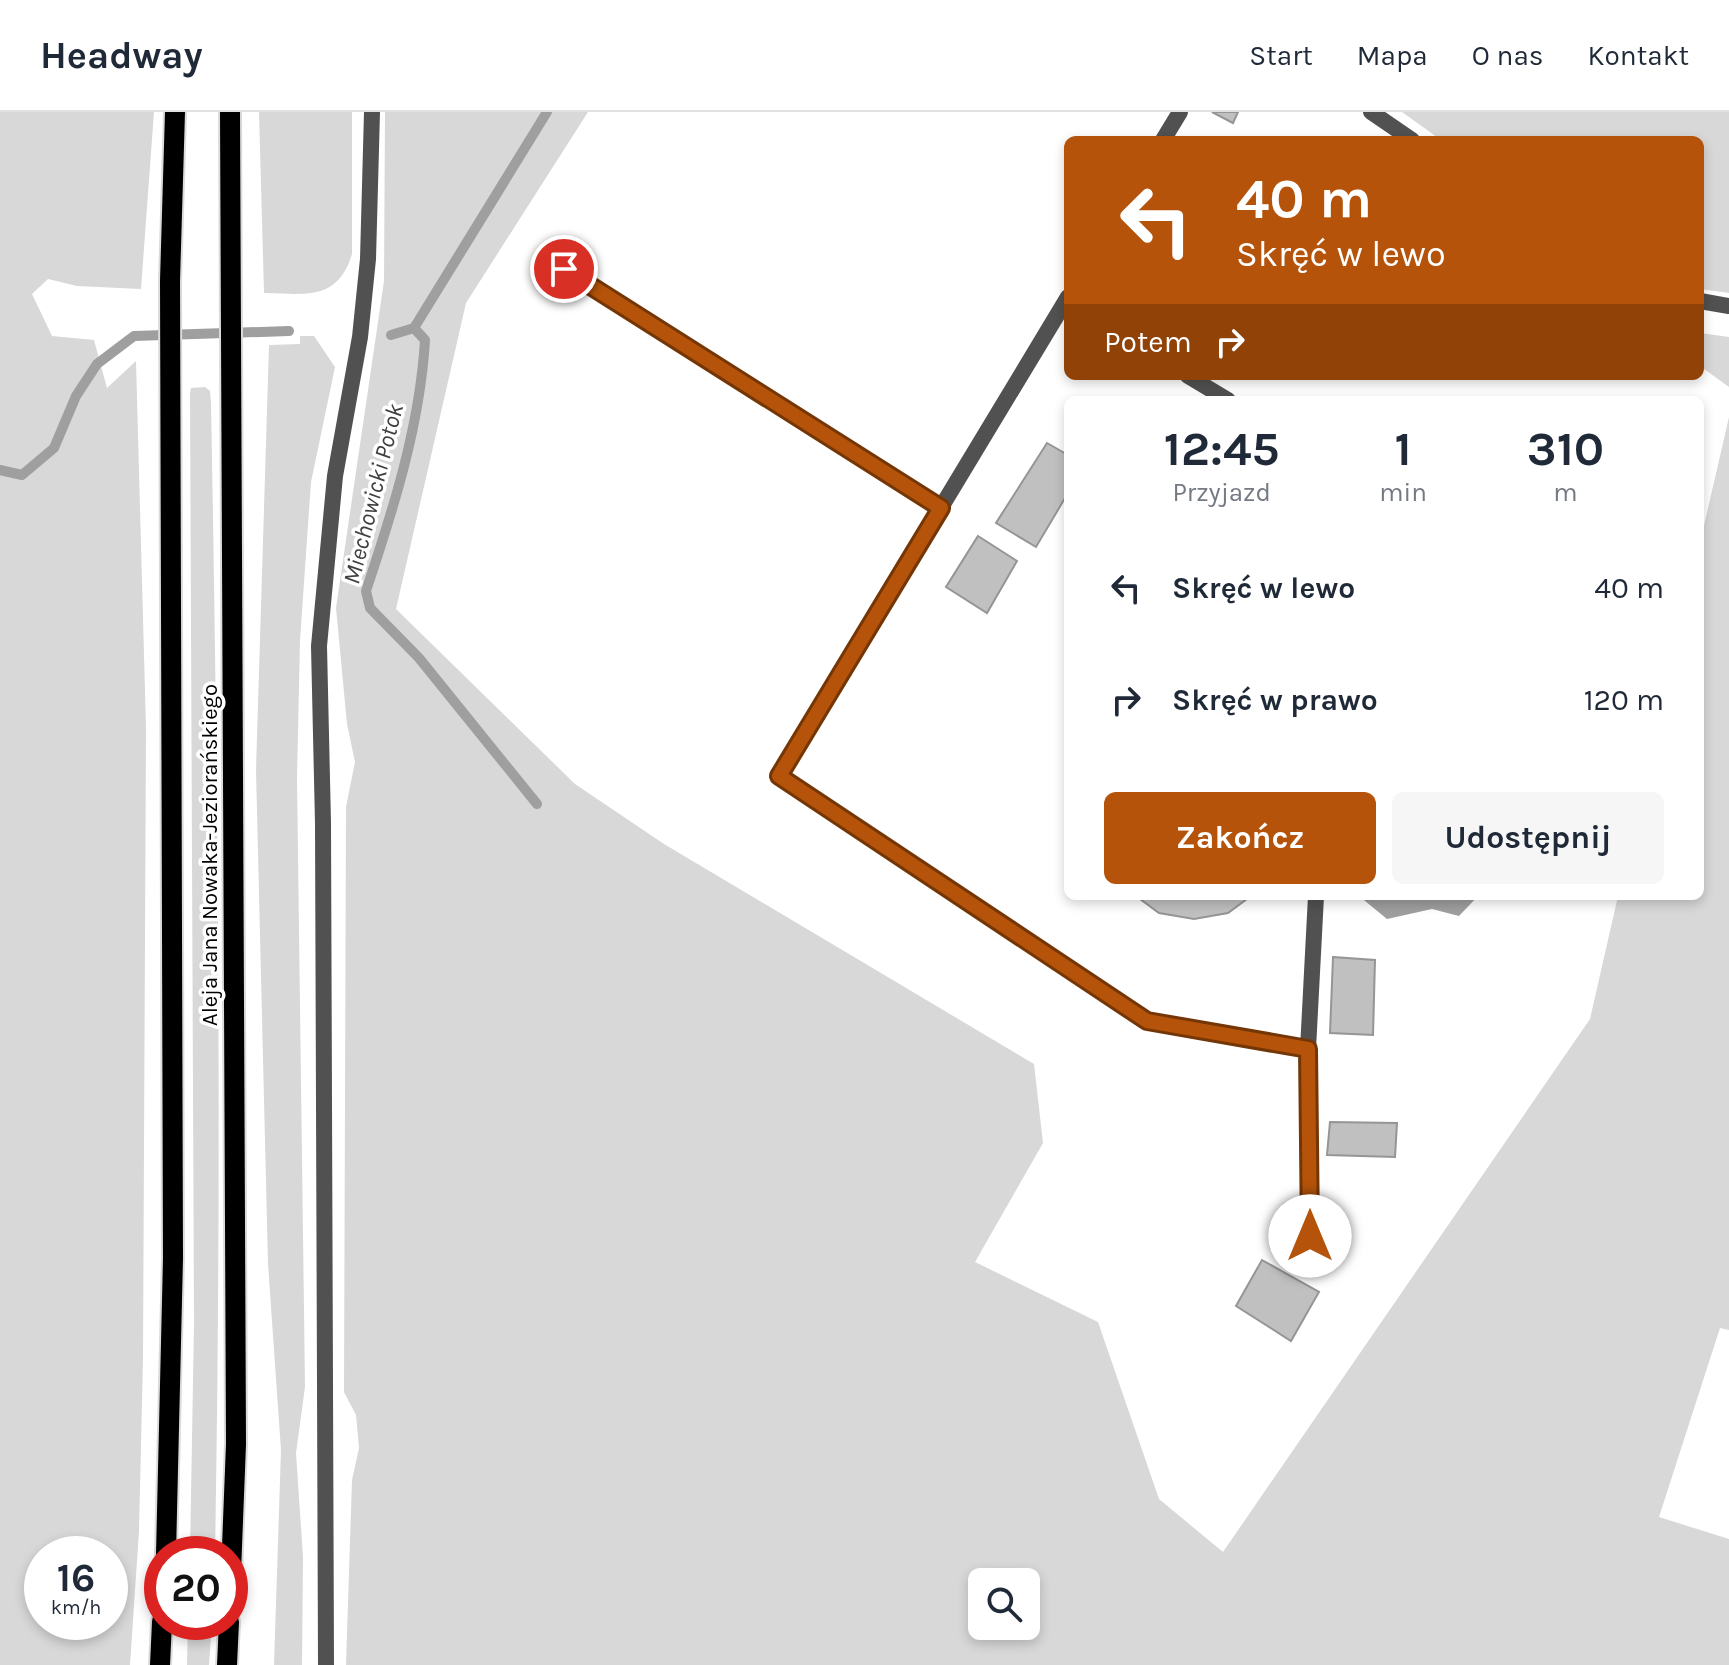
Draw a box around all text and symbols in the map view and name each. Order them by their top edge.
text: Headway [40,33,203,78]
text: Start [1249,39,1313,72]
text: Mapa [1357,39,1428,72]
text: O nas [1472,39,1544,72]
text: Kontakt [1588,39,1689,72]
text: 40 m [1236,166,1372,231]
icon: left [1104,168,1208,272]
text: Skręć w lewo [1236,233,1446,275]
pin [530,235,598,303]
icon: arrive [542,247,586,291]
icon: right [1208,320,1252,364]
text: Potem [1104,324,1192,360]
water label: Miechowicki Potok [337,400,409,587]
text: 12:45 [1164,421,1279,477]
text: 1 [1395,421,1412,477]
text: 310 [1527,421,1604,477]
text: Przyjazd [1172,477,1271,508]
text: min [1379,477,1427,508]
text: m [1553,477,1578,508]
icon: left [1104,566,1148,610]
text: Skręć w lewo [1172,570,1355,606]
text: 40 m [1594,570,1664,606]
icon: right [1104,678,1148,722]
text: Skręć w prawo [1172,682,1378,718]
text: 120 m [1584,682,1664,718]
street label: Aleja Jana Nowaka-Jeziorańskiego [197,684,223,1026]
button: Zakończ [1104,792,1376,884]
button: Udostępnij [1392,792,1664,884]
position arrow [1268,1194,1352,1278]
speed limit sign: 20 [144,1536,248,1640]
text: 16 [57,1554,95,1601]
map controls [968,1568,1040,1640]
button: search [968,1568,1040,1640]
text: km/h [51,1596,101,1619]

